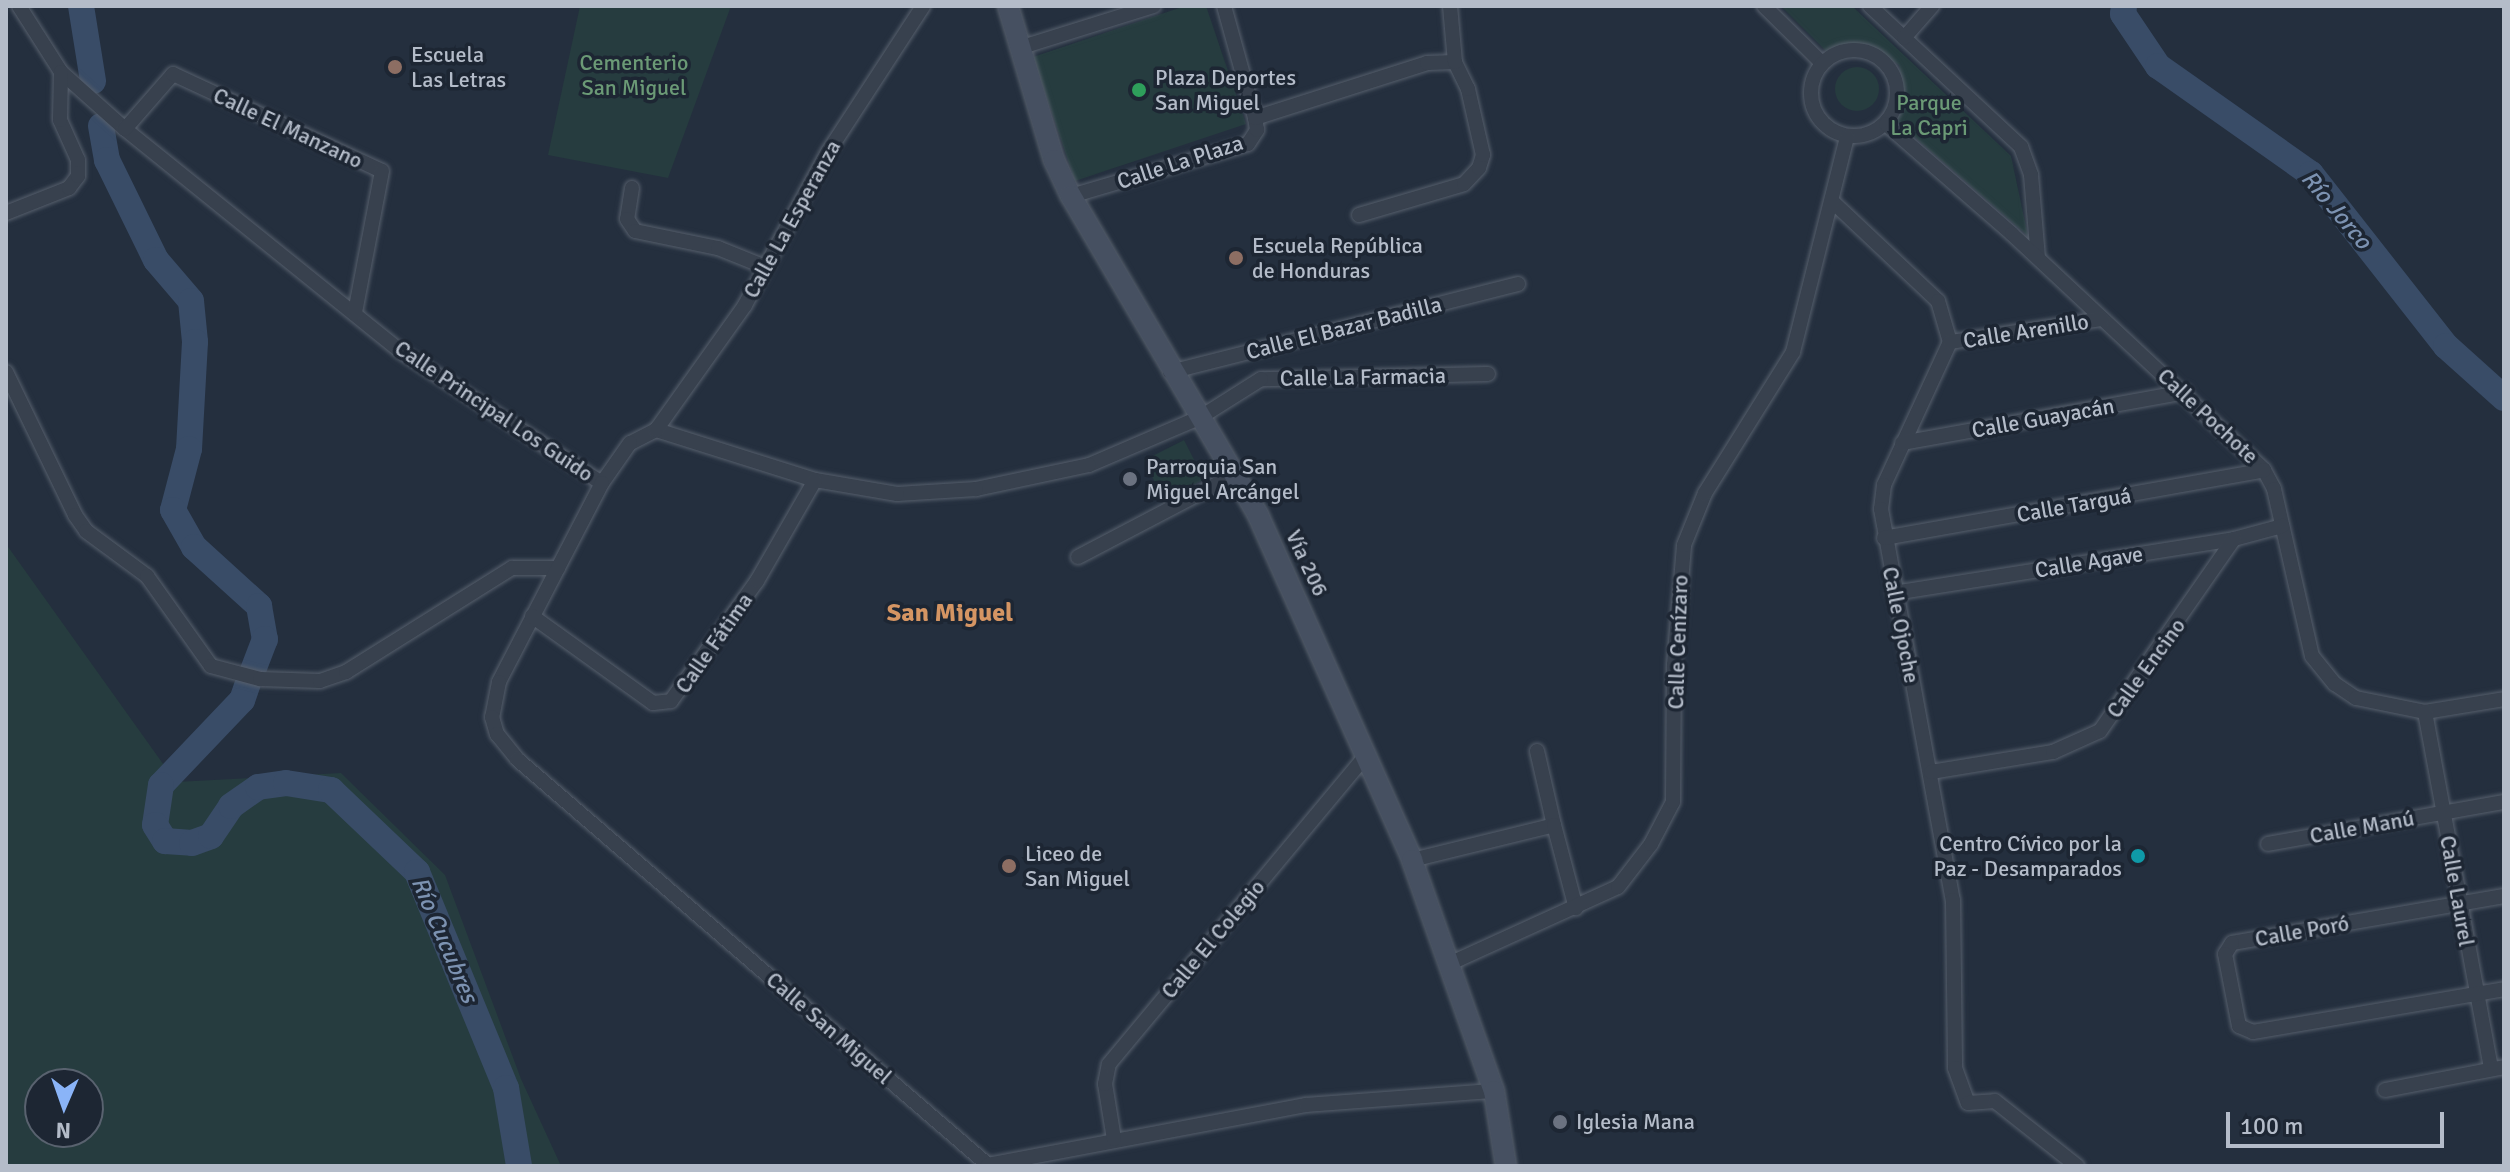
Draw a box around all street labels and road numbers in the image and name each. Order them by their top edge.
street label: Calle El Manzano [209,82,367,174]
street label: Calle La Plaza [1114,129,1246,195]
street label: Calle La Esperanza [738,135,846,303]
street label: Calle El Bazar Badilla [1244,291,1444,365]
street label: Calle Arenillo [1961,308,2091,354]
street label: Calle Principal Los Guido [390,335,598,487]
street label: Calle La Farmacia [1280,362,1446,392]
street label: Calle Pochote [2152,363,2264,469]
street label: Calle Guayacán [1970,392,2116,444]
street label: Calle Targuá [2015,482,2133,528]
street label: Vía 206 [1280,526,1334,600]
street label: Calle Agave [2033,540,2145,584]
street label: Calle Ojoche [1877,565,1925,685]
street label: Calle Cenízaro [1662,574,1694,710]
street label: Calle Fátima [670,588,758,698]
street label: Calle Encino [2101,613,2191,723]
street label: Calle Manú [2308,805,2416,849]
street label: Calle Laurel [2434,833,2480,949]
street label: Calle El Colegio [1156,874,1270,1004]
street label: Calle Poró [2253,910,2351,952]
street label: Calle San Miguel [761,966,897,1090]

